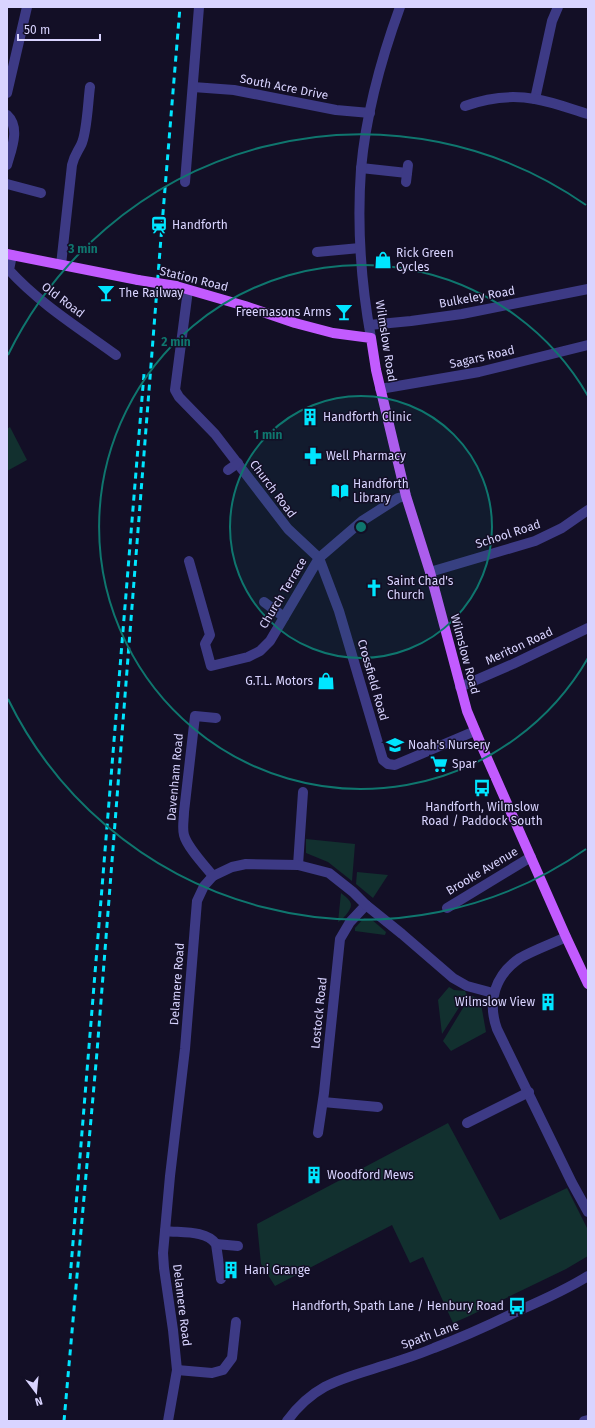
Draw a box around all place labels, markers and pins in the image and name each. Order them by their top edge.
station icon: Handforth [149,215,169,235]
place label: Handforth [172,218,228,232]
place label: Rick Green Cycles [396,246,454,274]
shop icon: Rick Green Cycles [373,250,393,270]
bar icon: The Railway [96,283,116,303]
place label: The Railway [119,286,183,300]
bar icon: Freemasons Arms [334,302,354,322]
place label: Freemasons Arms [236,305,331,319]
building icon: Handforth Clinic [300,407,320,427]
place label: Handforth Clinic [323,410,412,424]
pharmacy icon: Well Pharmacy [303,446,323,466]
place label: Well Pharmacy [326,449,406,463]
place label: Handforth Library [353,477,409,505]
library icon: Handforth Library [330,481,350,501]
centre of rings [354,520,368,534]
place label: Saint Chad's Church [387,574,454,602]
church icon: Saint Chad's Church [364,578,384,598]
shop icon: G.T.L. Motors [316,671,336,691]
place label: G.T.L. Motors [245,674,313,688]
school or university icon: Noah's Nursery [385,735,405,755]
place label: Noah's Nursery [408,738,490,752]
supermarket icon: Spar [429,754,449,774]
place label: Spar [452,757,477,771]
bus stop icon: Handforth, Wilmslow Road / Paddock South [472,778,492,798]
place label: Handforth, Wilmslow Road / Paddock South [421,800,543,828]
building icon: Wilmslow View [538,992,558,1012]
place label: Wilmslow View [455,995,535,1009]
building icon: Woodford Mews [304,1165,324,1185]
place label: Woodford Mews [327,1168,414,1182]
building icon: Hani Grange [221,1260,241,1280]
place label: Hani Grange [244,1263,310,1277]
bus stop icon: Handforth, Spath Lane / Henbury Road [507,1296,527,1316]
place label: Handforth, Spath Lane / Henbury Road [292,1299,504,1313]

